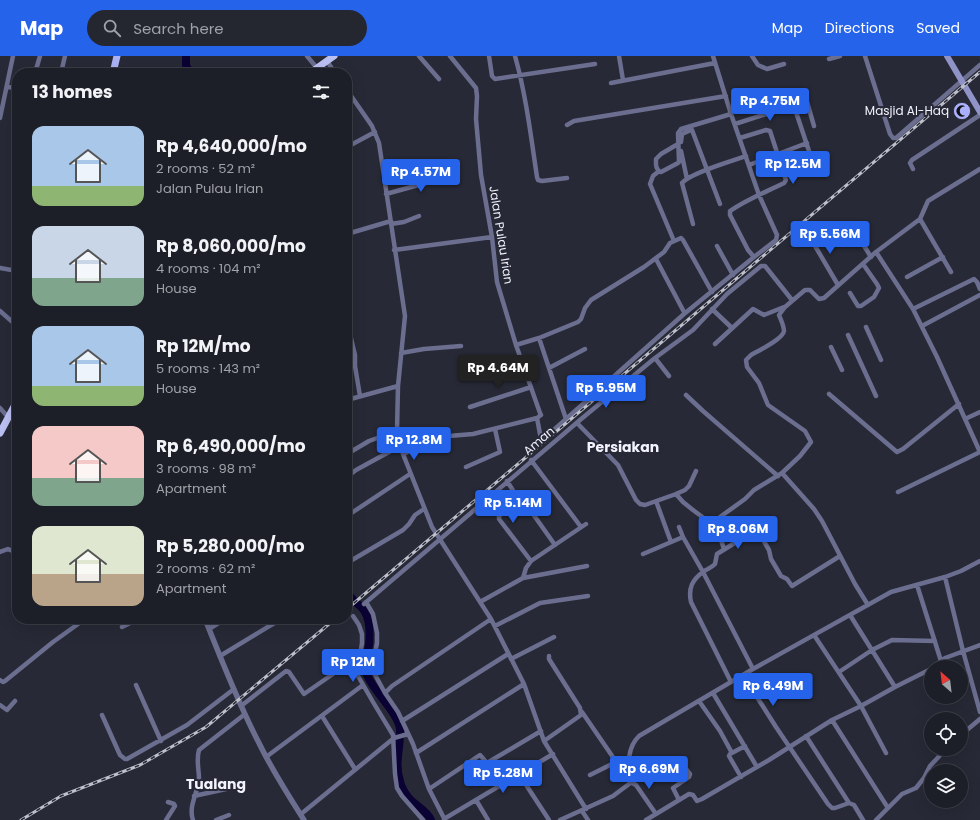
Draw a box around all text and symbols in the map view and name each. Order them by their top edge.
search box [87,10,367,46]
text: Map [20,15,63,42]
icon: search [101,17,123,39]
text: Search here [133,18,224,39]
text: Map [772,18,803,38]
text: Directions [825,18,894,38]
text: Saved [916,18,960,38]
text: 13 homes [32,80,113,104]
icon: filters [310,81,332,103]
pin: Rp 4.75M [729,88,811,122]
text: Rp 4.75M [740,91,800,110]
mosque icon: Masjid Al-Haq [952,101,972,121]
place label: Masjid Al-Haq [865,102,949,119]
text: Rp 4,640,000/mo [156,134,307,158]
icon: home [64,142,112,190]
pin: Rp 12.5M [752,151,834,185]
text: Rp 12.5M [765,154,821,173]
text: 2 rooms · 52 m² [156,159,255,178]
pin: Rp 4.57M [380,159,462,193]
text: Rp 4.57M [391,162,451,181]
text: Jalan Pulau Irian [156,179,263,198]
street label: Jalan Pulau Irian [485,185,518,285]
pin: Rp 5.56M [789,221,871,255]
text: Rp 5.56M [800,224,860,243]
text: Rp 8,060,000/mo [156,234,306,258]
icon: home [64,242,112,290]
text: 4 rooms · 104 m² [156,259,261,278]
text: House [156,279,196,298]
text: Rp 12M/mo [156,334,250,358]
icon: home [64,342,112,390]
pin: Rp 4.64M [457,355,539,389]
text: Rp 4.64M [467,358,529,377]
text: 5 rooms · 143 m² [156,359,260,378]
pin: Rp 5.95M [565,375,647,409]
text: Rp 5.95M [576,378,636,397]
text: House [156,379,196,398]
street label: Aman [519,422,558,459]
pin: Rp 12.8M [373,427,455,461]
text: Rp 12.8M [386,430,442,449]
text: Rp 6,490,000/mo [156,434,306,458]
district label: Persiakan [587,437,659,457]
icon: home [64,442,112,490]
text: 3 rooms · 98 m² [156,459,256,478]
text: Apartment [156,479,226,498]
pin: Rp 5.14M [472,490,554,524]
text: Rp 5.14M [484,493,542,512]
pin: Rp 8.06M [697,516,779,550]
text: Rp 8.06M [708,519,768,538]
text: Rp 5,280,000/mo [156,534,305,558]
icon: home [64,542,112,590]
text: 2 rooms · 62 m² [156,559,255,578]
text: Apartment [156,579,226,598]
pin: Rp 12M [320,649,386,683]
text: Rp 12M [331,652,375,671]
north arrow [924,660,968,704]
map controls [924,660,968,808]
pin: Rp 6.49M [732,673,814,707]
text: Rp 6.49M [743,676,803,695]
button: locate [924,712,968,756]
pin: Rp 6.69M [608,756,690,790]
text: Rp 6.69M [619,759,679,778]
pin: Rp 5.28M [462,760,544,794]
text: Rp 5.28M [473,763,533,782]
button: layers [924,764,968,808]
district label: Tualang [186,774,246,794]

